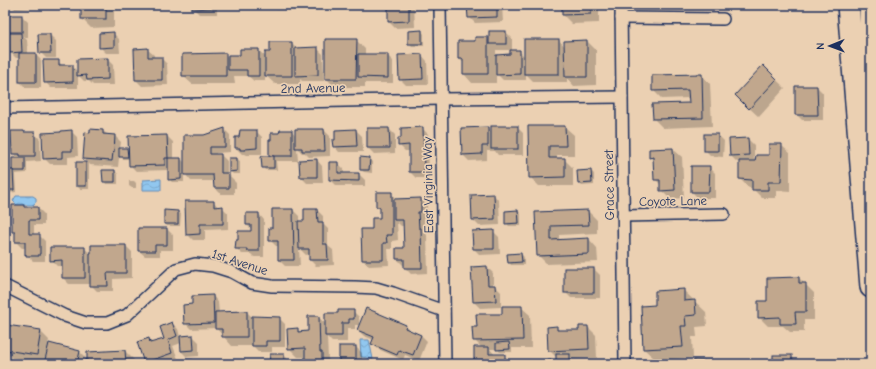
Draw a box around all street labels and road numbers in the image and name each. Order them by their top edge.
street label: 2nd Avenue [280,80,346,96]
street label: East Virginia Way [420,136,436,233]
street label: Grace Street [601,148,617,220]
street label: Coyote Lane [639,193,708,209]
street label: 1st Avenue [210,246,270,278]

